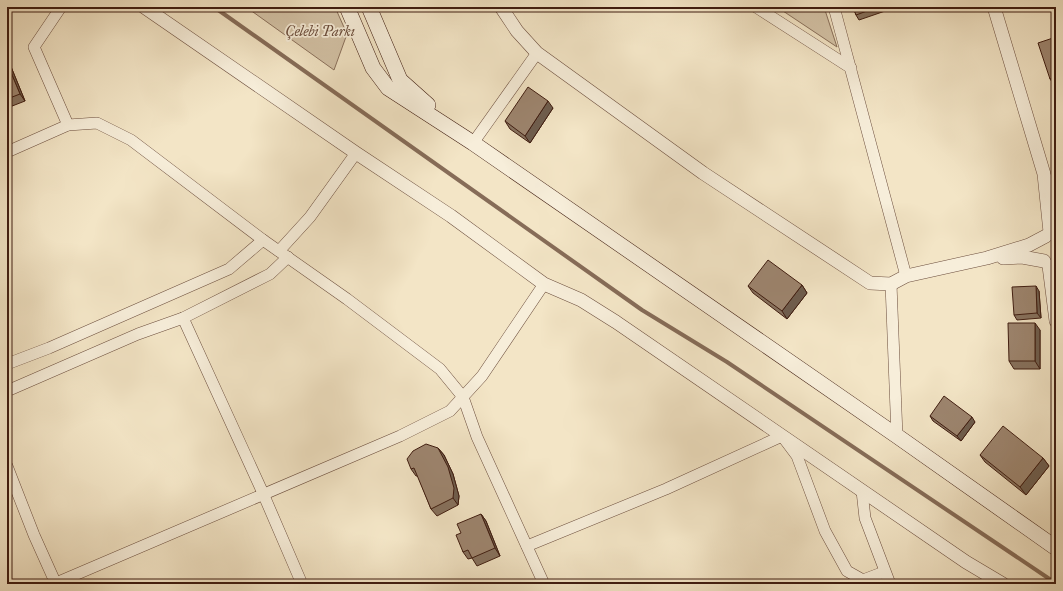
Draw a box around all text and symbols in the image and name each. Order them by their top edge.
park label: Çelebi Parkı [285,23,355,40]

